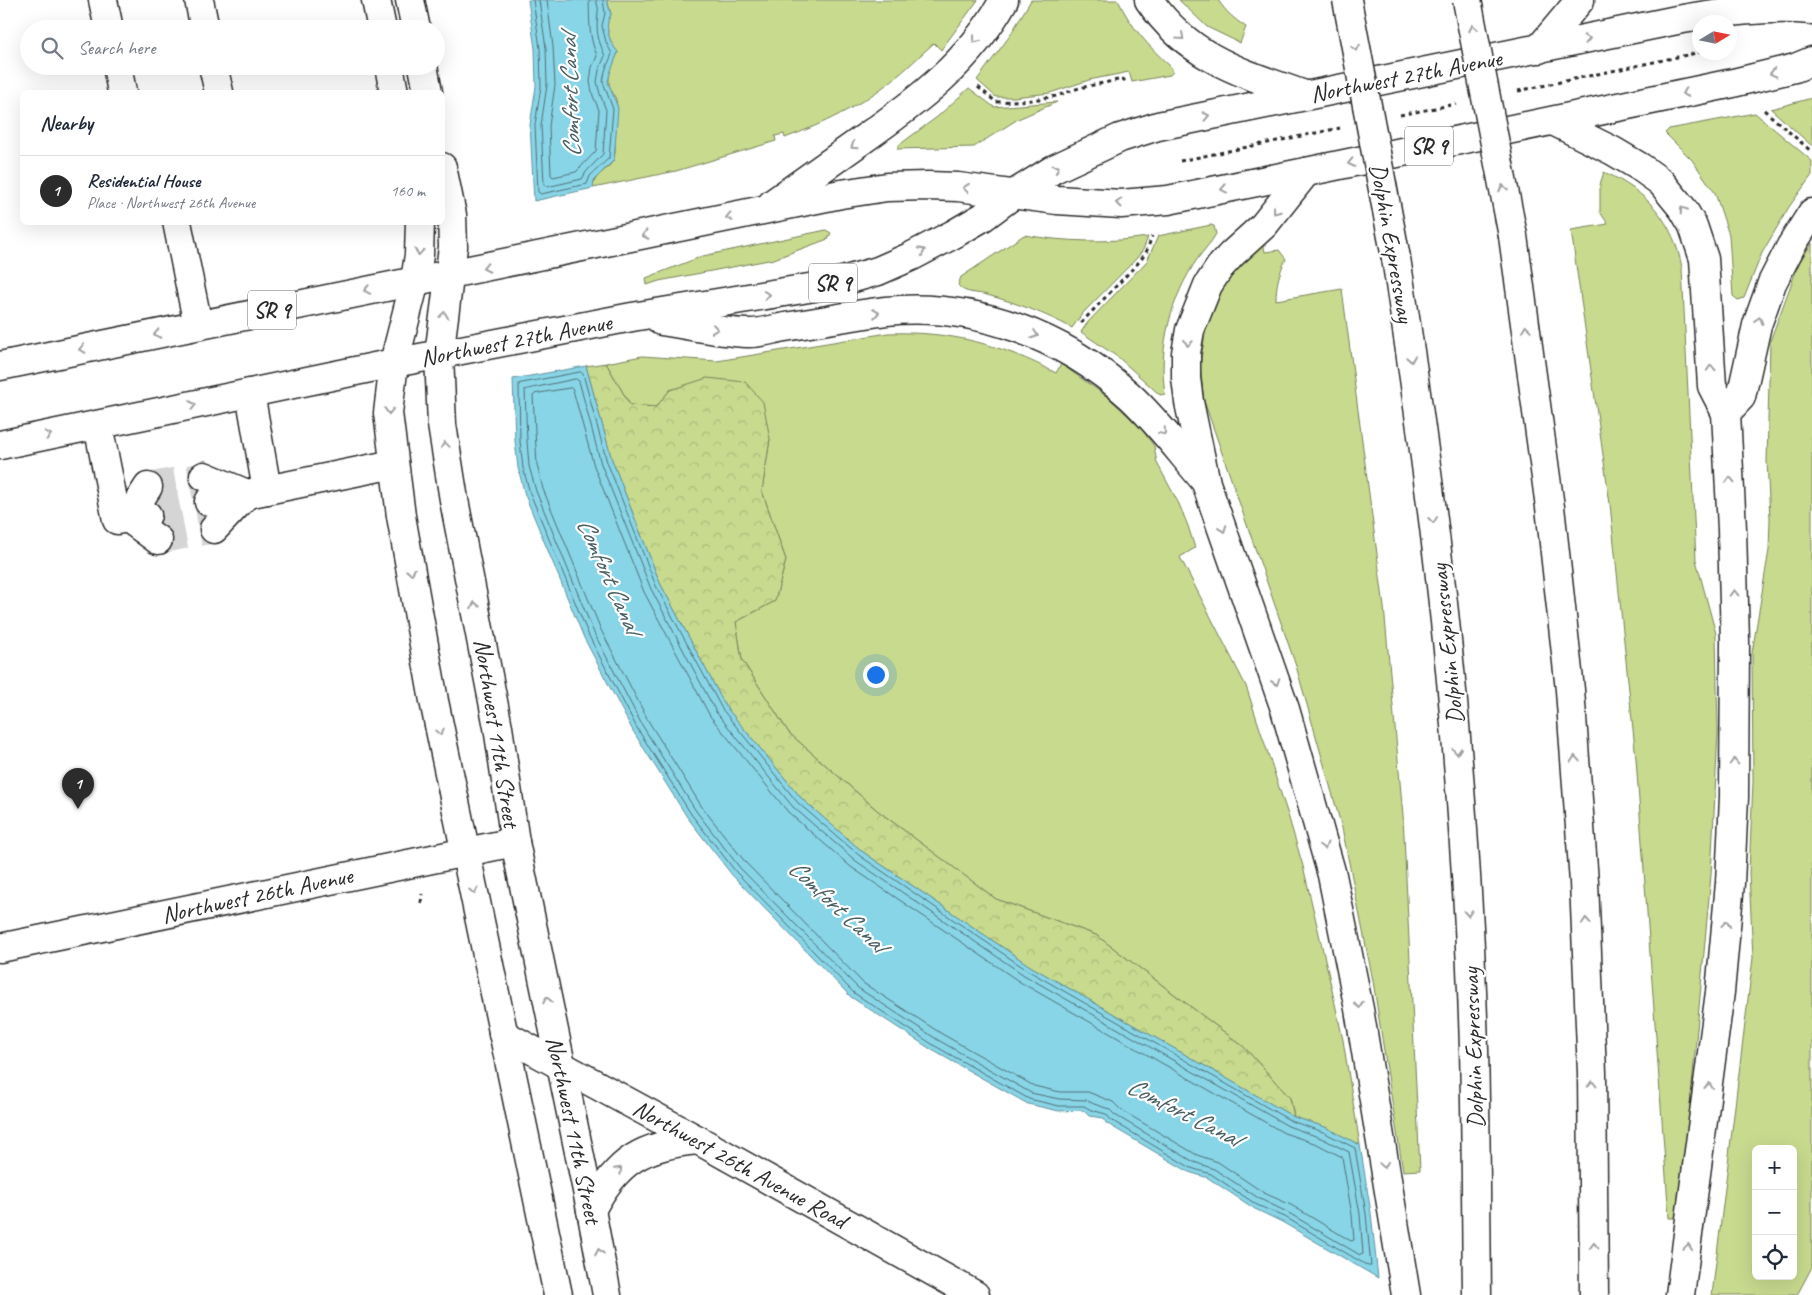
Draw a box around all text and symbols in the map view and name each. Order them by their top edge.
north arrow [1692,15,1737,60]
search box [20,20,445,75]
one-way arrow [1468,24,1478,33]
water label: Comfort Canal [552,26,588,158]
one-way arrow [1175,31,1184,40]
icon: search [38,34,66,62]
one-way arrow [1582,34,1591,45]
one-way arrow [973,35,982,44]
text: Search here [78,36,155,60]
street label: Northwest 27th Avenue [1308,42,1506,109]
one-way arrow [1351,43,1361,52]
one-way arrow [1768,67,1777,78]
one-way arrow [1681,88,1690,98]
text: Nearby [40,110,93,136]
one-way arrow [1201,111,1210,122]
road number: SR 9 [1405,126,1453,166]
one-way arrow [850,140,860,149]
one-way arrow [1346,157,1355,168]
street label: Dolphin Expressway [1363,161,1421,327]
one-way arrow [1050,164,1059,174]
text: Residential House [87,169,200,193]
text: 1 [52,181,60,201]
text: 160 m [391,181,425,201]
one-way arrow [961,183,969,194]
one-way arrow [1220,183,1229,193]
one-way arrow [1499,184,1509,192]
text: Place · Northwest 26th Avenue [87,193,255,213]
one-way arrow [1115,198,1122,208]
one-way arrow [1273,205,1282,214]
one-way arrow [1680,206,1690,215]
one-way arrow [724,211,733,222]
one-way arrow [641,229,649,240]
one-way arrow [917,247,926,257]
one-way arrow [413,248,424,256]
one-way arrow [482,262,490,273]
road number: SR 9 [809,264,857,302]
one-way arrow [363,285,372,295]
road number: SR 9 [248,290,296,330]
one-way arrow [762,291,771,301]
street label: Northwest 27th Avenue [418,306,616,373]
one-way arrow [871,308,880,318]
one-way arrow [439,311,449,319]
one-way arrow [1753,316,1763,324]
one-way arrow [712,323,720,334]
one-way arrow [1521,325,1532,333]
one-way arrow [152,328,161,338]
one-way arrow [1030,329,1038,339]
one-way arrow [1183,339,1194,347]
one-way arrow [78,343,87,354]
one-way arrow [1406,354,1416,363]
one-way arrow [1705,363,1716,371]
one-way arrow [188,400,197,411]
one-way arrow [384,408,394,415]
one-way arrow [1157,426,1166,435]
one-way arrow [43,430,52,441]
one-way arrow [440,441,451,449]
one-way arrow [1724,476,1735,484]
water label: Comfort Canal [570,513,652,645]
one-way arrow [1427,516,1438,524]
one-way arrow [1217,524,1227,533]
street label: Dolphin Expressway [1423,561,1470,725]
one-way arrow [406,567,416,576]
one-way arrow [1729,589,1739,596]
one-way arrow [470,600,481,609]
street label: Northwest 11th Street [467,637,527,831]
your location [863,662,889,688]
one-way arrow [1271,677,1281,686]
one-way arrow [435,727,445,736]
one-way arrow [1451,747,1462,755]
one-way arrow [1570,755,1581,763]
one-way arrow [1729,758,1739,766]
pin: 1 [62,768,94,809]
one-way arrow [1318,842,1329,851]
water label: Comfort Canal [782,852,899,965]
street label: Northwest 26th Avenue [159,860,357,930]
one-way arrow [468,886,479,895]
one-way arrow [1462,909,1473,917]
one-way arrow [1580,917,1591,925]
one-way arrow [1720,920,1731,928]
street label: Dolphin Expressway [1455,965,1491,1129]
one-way arrow [543,995,553,1004]
one-way arrow [1353,1000,1363,1009]
street label: Northwest 11th Street [540,1034,609,1228]
water label: Comfort Canal [1122,1070,1252,1157]
one-way arrow [1587,1080,1598,1088]
one-way arrow [1703,1081,1713,1090]
street label: Northwest 26th Avenue Road [628,1093,855,1237]
map controls [1752,1145,1797,1280]
button: + [1752,1145,1797,1190]
one-way arrow [1379,1161,1389,1170]
one-way arrow [613,1167,622,1176]
button: − [1752,1190,1797,1235]
button: locate [1752,1235,1797,1280]
one-way arrow [1589,1242,1600,1250]
one-way arrow [1682,1242,1693,1250]
one-way arrow [594,1248,605,1257]

